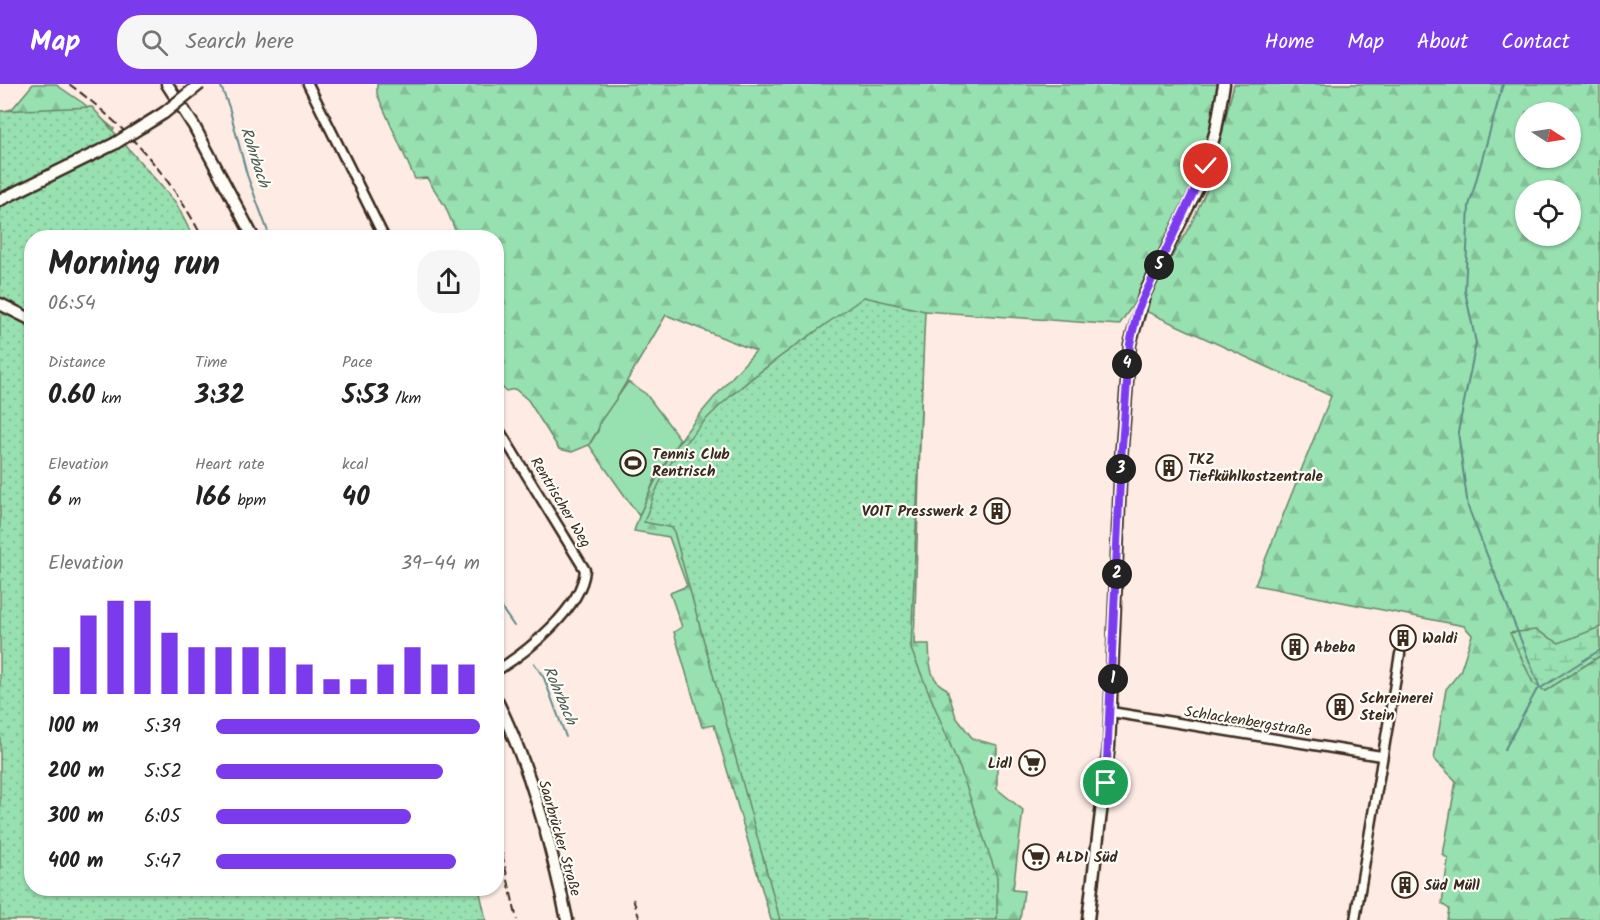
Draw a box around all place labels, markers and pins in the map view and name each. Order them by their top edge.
pin [1180,140,1231,191]
pin: 5 [1144,250,1174,280]
pin: 4 [1112,349,1142,379]
place label: Tennis Club Rentrisch [652,443,730,484]
sports icon: Tennis Club Rentrisch [618,448,648,478]
place label: TKZ Tiefkühlkostzentrale [1188,448,1324,489]
building icon: TKZ Tiefkühlkostzentrale [1154,453,1184,483]
pin: 3 [1106,454,1136,484]
building icon: VOIT Presswerk 2 [982,496,1012,526]
place label: VOIT Presswerk 2 [862,500,978,524]
pin: 2 [1102,559,1132,589]
building icon: Waldi [1388,623,1418,653]
place label: Waldi [1422,627,1459,651]
building icon: Abeba [1280,632,1310,662]
place label: Abeba [1314,636,1356,660]
pin: 1 [1098,664,1128,694]
place label: Schreinerei Stein [1360,687,1434,728]
building icon: Schreinerei Stein [1325,692,1355,722]
supermarket icon: Lidl [1017,748,1047,778]
place label: Lidl [988,752,1012,776]
pin [1080,757,1131,808]
supermarket icon: ALDI Süd [1021,842,1051,872]
place label: ALDI Süd [1056,846,1119,870]
building icon: Süd Müll [1390,870,1420,900]
place label: Süd Müll [1424,874,1480,898]

